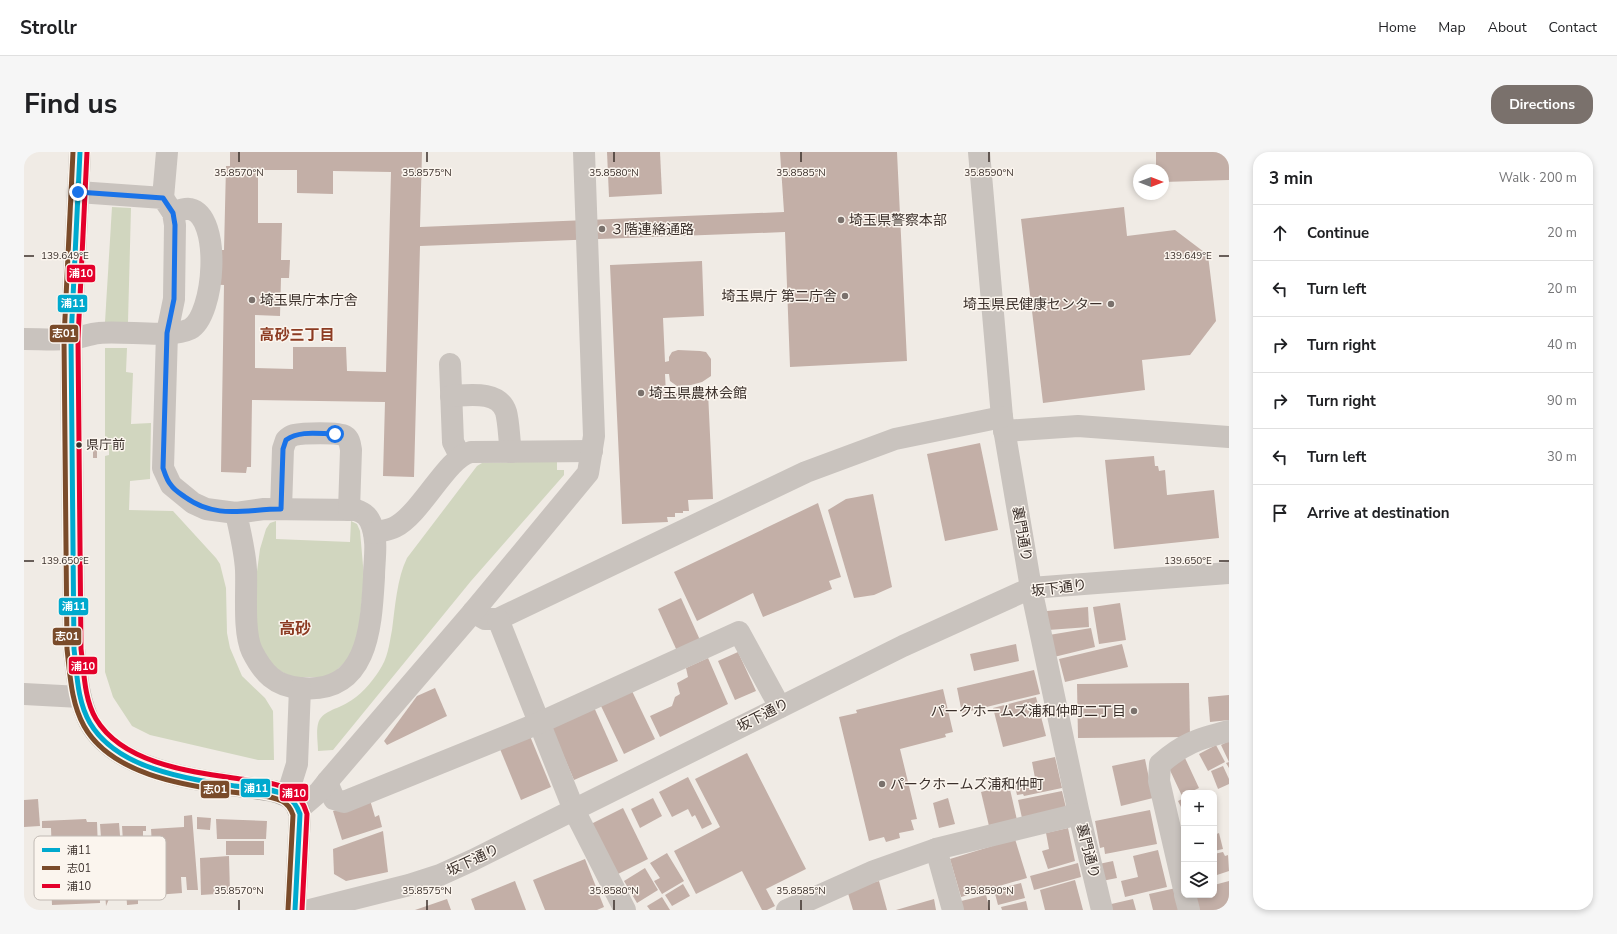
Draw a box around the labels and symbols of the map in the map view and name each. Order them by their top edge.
north arrow [1133,164,1169,200]
text: 35.8570°N [214,166,264,180]
text: 35.8575°N [402,166,452,180]
text: 35.8580°N [589,166,639,180]
text: 35.8585°N [776,166,826,180]
text: 35.8590°N [964,166,1014,180]
route end [69,183,87,201]
place label: 埼玉県警察本部 [849,211,947,230]
marker: 埼玉県警察本部 [836,215,846,225]
place label: ３階連絡通路 [610,220,694,239]
marker: ３階連絡通路 [597,224,607,234]
text: 139.649°E [41,249,89,263]
text: 139.649°E [1164,249,1212,263]
line badge: 浦10 [66,264,96,283]
text: 浦10 [69,266,93,281]
place label: 埼玉県庁 第二庁舎 [721,287,837,306]
place label: 埼玉県庁本庁舎 [260,291,358,310]
marker: 埼玉県庁 第二庁舎 [840,291,850,301]
line badge: 浦11 [57,294,88,313]
marker: 埼玉県庁本庁舎 [247,295,257,305]
place label: 埼玉県民健康センター [963,295,1103,314]
text: 浦11 [61,296,85,311]
marker: 埼玉県民健康センター [1106,299,1116,309]
line badge: 志01 [49,324,79,343]
district label: 高砂三丁目 [259,325,335,345]
text: 志01 [52,326,76,341]
place label: 埼玉県農林会館 [649,384,747,403]
marker: 埼玉県農林会館 [636,388,646,398]
route start [326,425,344,443]
place label: 県庁前 [86,436,125,454]
marker: 県庁前 [74,440,84,450]
street label: 裏門通り [1008,505,1036,563]
text: 139.650°E [41,554,89,568]
text: 139.650°E [1164,554,1212,568]
street label: 坂下通り [1030,575,1088,601]
line badge: 浦11 [58,597,89,616]
text: 浦11 [62,599,86,614]
district label: 高砂 [279,618,311,640]
line badge: 志01 [52,627,82,646]
text: 志01 [55,629,79,644]
line badge: 浦10 [68,656,98,675]
text: 浦10 [71,659,95,674]
street label: 坂下通り [734,694,792,736]
place label: パークホームズ浦和仲町二丁目 [930,702,1126,721]
marker: パークホームズ浦和仲町二丁目 [1129,706,1139,716]
place label: パークホームズ浦和仲町 [890,775,1044,794]
line badge: 浦11 [240,778,271,798]
marker: パークホームズ浦和仲町 [877,779,887,789]
line badge: 志01 [200,780,230,799]
text: 浦11 [244,781,268,796]
text: 志01 [203,782,227,797]
line badge: 浦10 [279,783,309,802]
text: 浦10 [282,786,306,801]
street label: 裏門通り [1072,822,1104,880]
legend [34,836,166,900]
street label: 坂下通り [444,840,502,880]
text: 浦11 [67,843,91,858]
text: 志01 [67,861,91,876]
text: 浦10 [67,879,92,894]
text: 35.8570°N [214,884,264,898]
text: 35.8575°N [402,884,452,898]
text: 35.8580°N [589,884,639,898]
text: 35.8585°N [776,884,826,898]
text: 35.8590°N [964,884,1014,898]

